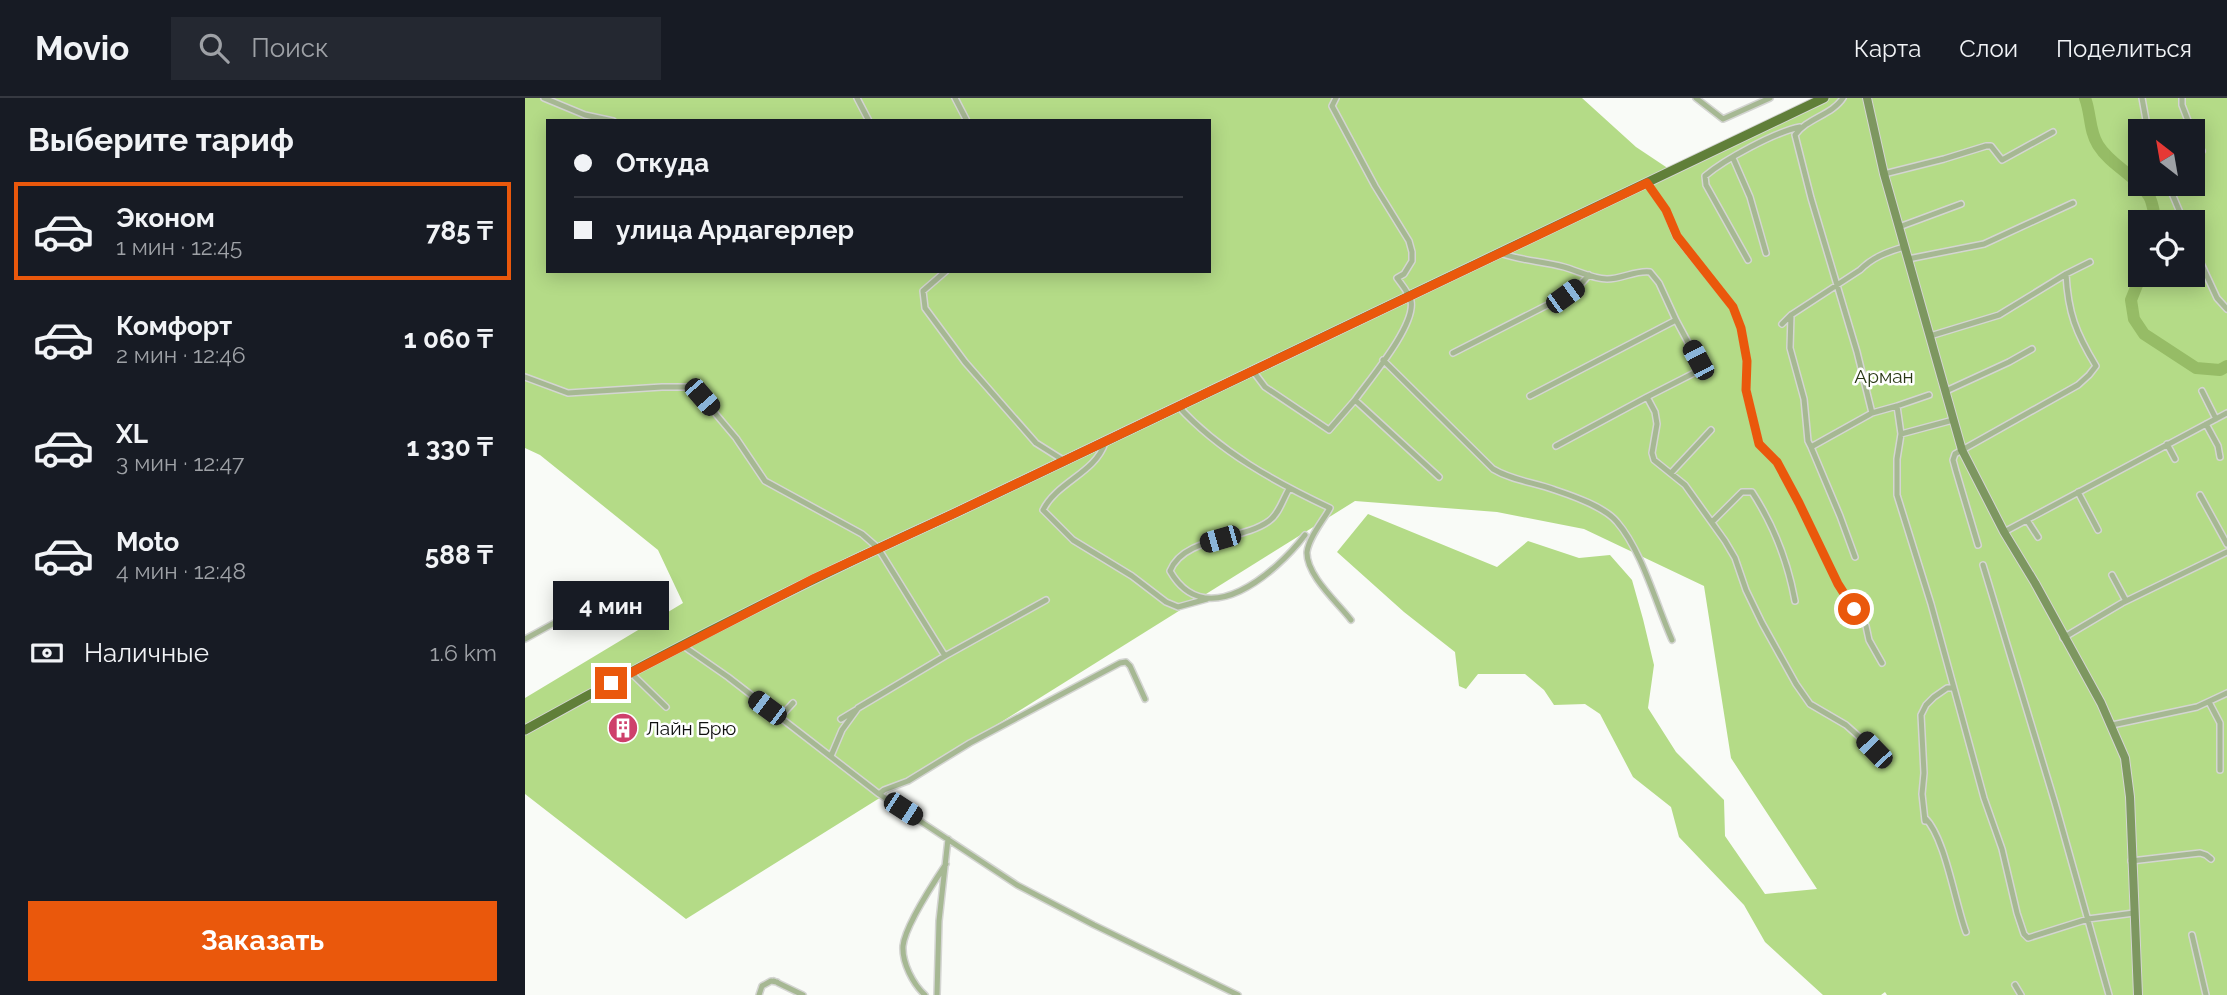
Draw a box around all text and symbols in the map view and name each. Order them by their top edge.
search box [171,17,661,80]
text: Movio [35,29,129,68]
icon: search [195,29,233,67]
text: Поиск [251,33,329,63]
text: Карта [1854,34,1921,63]
text: Слои [1959,34,2018,63]
text: Поделиться [2056,34,2192,63]
north arrow [2128,119,2205,196]
map controls [2128,119,2205,287]
text: Выберите тариф [28,121,294,158]
text: Откуда [616,148,709,178]
icon: car [32,200,95,263]
text: Эконом [116,203,215,233]
button: locate [2128,210,2205,287]
text: улица Ардагерлер [616,215,854,245]
text: 785 ₸ [426,216,493,246]
text: 1 мин · 12:45 [116,233,242,260]
car [1542,275,1589,317]
icon: car [32,308,95,371]
text: Комфорт [116,311,232,341]
text: 1 060 ₸ [404,324,493,354]
car [1679,337,1718,383]
text: 2 мин · 12:46 [116,341,246,368]
park label: Арман [1854,365,1914,387]
car [681,374,724,420]
icon: car [32,416,95,479]
text: XL [116,419,148,449]
text: 1 330 ₸ [407,432,493,462]
text: 3 мин · 12:47 [116,449,244,476]
car [1197,523,1244,555]
icon: car [32,524,95,587]
text: Moto [116,527,179,557]
text: 588 ₸ [425,540,493,570]
text: 4 мин · 12:48 [116,557,246,584]
callout: 4 мин [553,582,669,630]
text: 4 мин [579,592,643,619]
route start [1838,593,1870,625]
icon: cash [28,634,66,672]
text: Наличные [84,638,209,668]
text: 1.6 km [430,639,497,666]
route end [595,667,627,699]
car [744,687,791,729]
building icon: Лайн Брю [606,711,640,745]
place label: Лайн Брю [646,717,736,739]
car [1852,728,1897,772]
car [880,789,927,829]
button: Заказать [28,901,497,981]

